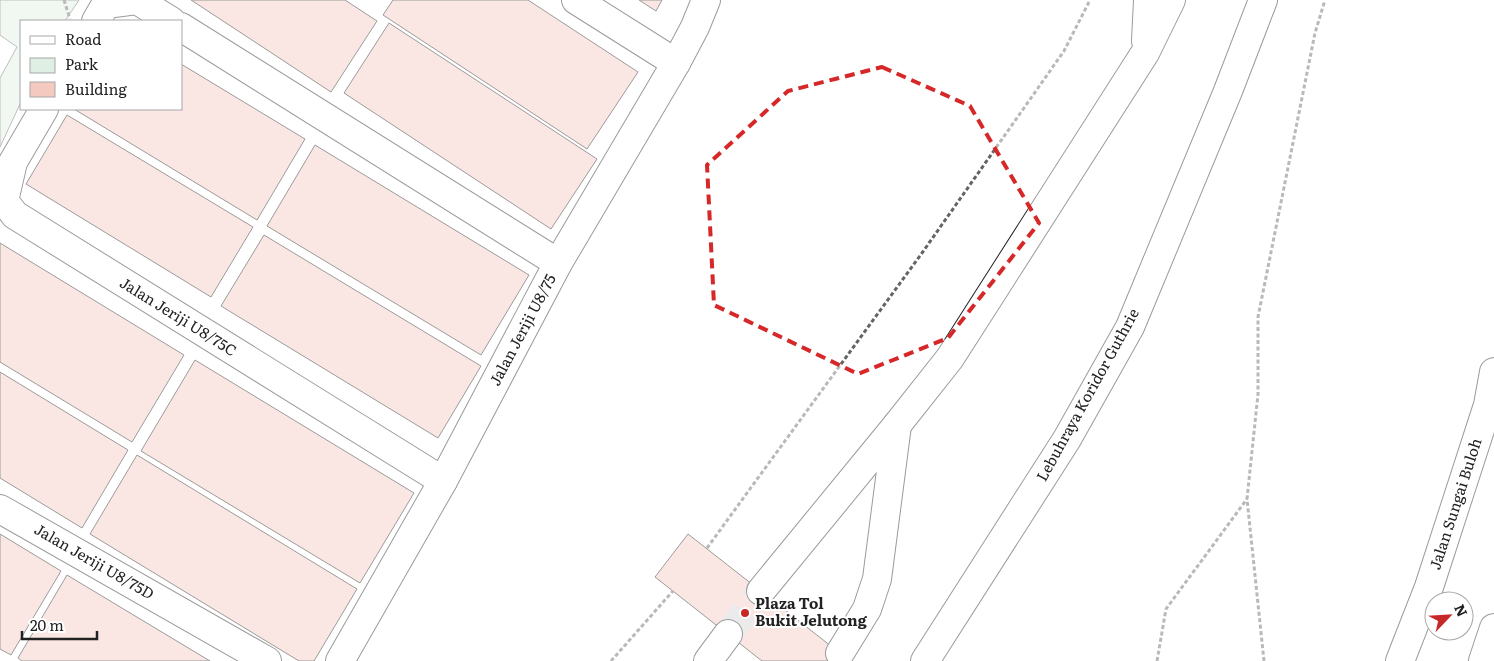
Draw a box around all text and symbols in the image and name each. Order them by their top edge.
legend [20,20,182,110]
text: Road [65,27,101,50]
text: Park [65,52,99,75]
text: Building [65,77,127,100]
street label: Jalan Jeriji U8/75 [483,269,561,389]
street label: Jalan Jeriji U8/75C [116,270,242,361]
street label: Lebuhraya Koridor Guthrie [1029,303,1144,485]
street label: Jalan Sungai Buloh [1422,435,1487,572]
street label: Jalan Jeriji U8/75D [31,517,159,604]
place label: Plaza Tol Bukit Jelutong [755,591,868,631]
north arrow [1424,591,1474,641]
text: N [1450,601,1473,620]
marker: Plaza Tol Bukit Jelutong [739,607,751,619]
scale bar [22,608,98,640]
text: 20 m [30,613,64,636]

